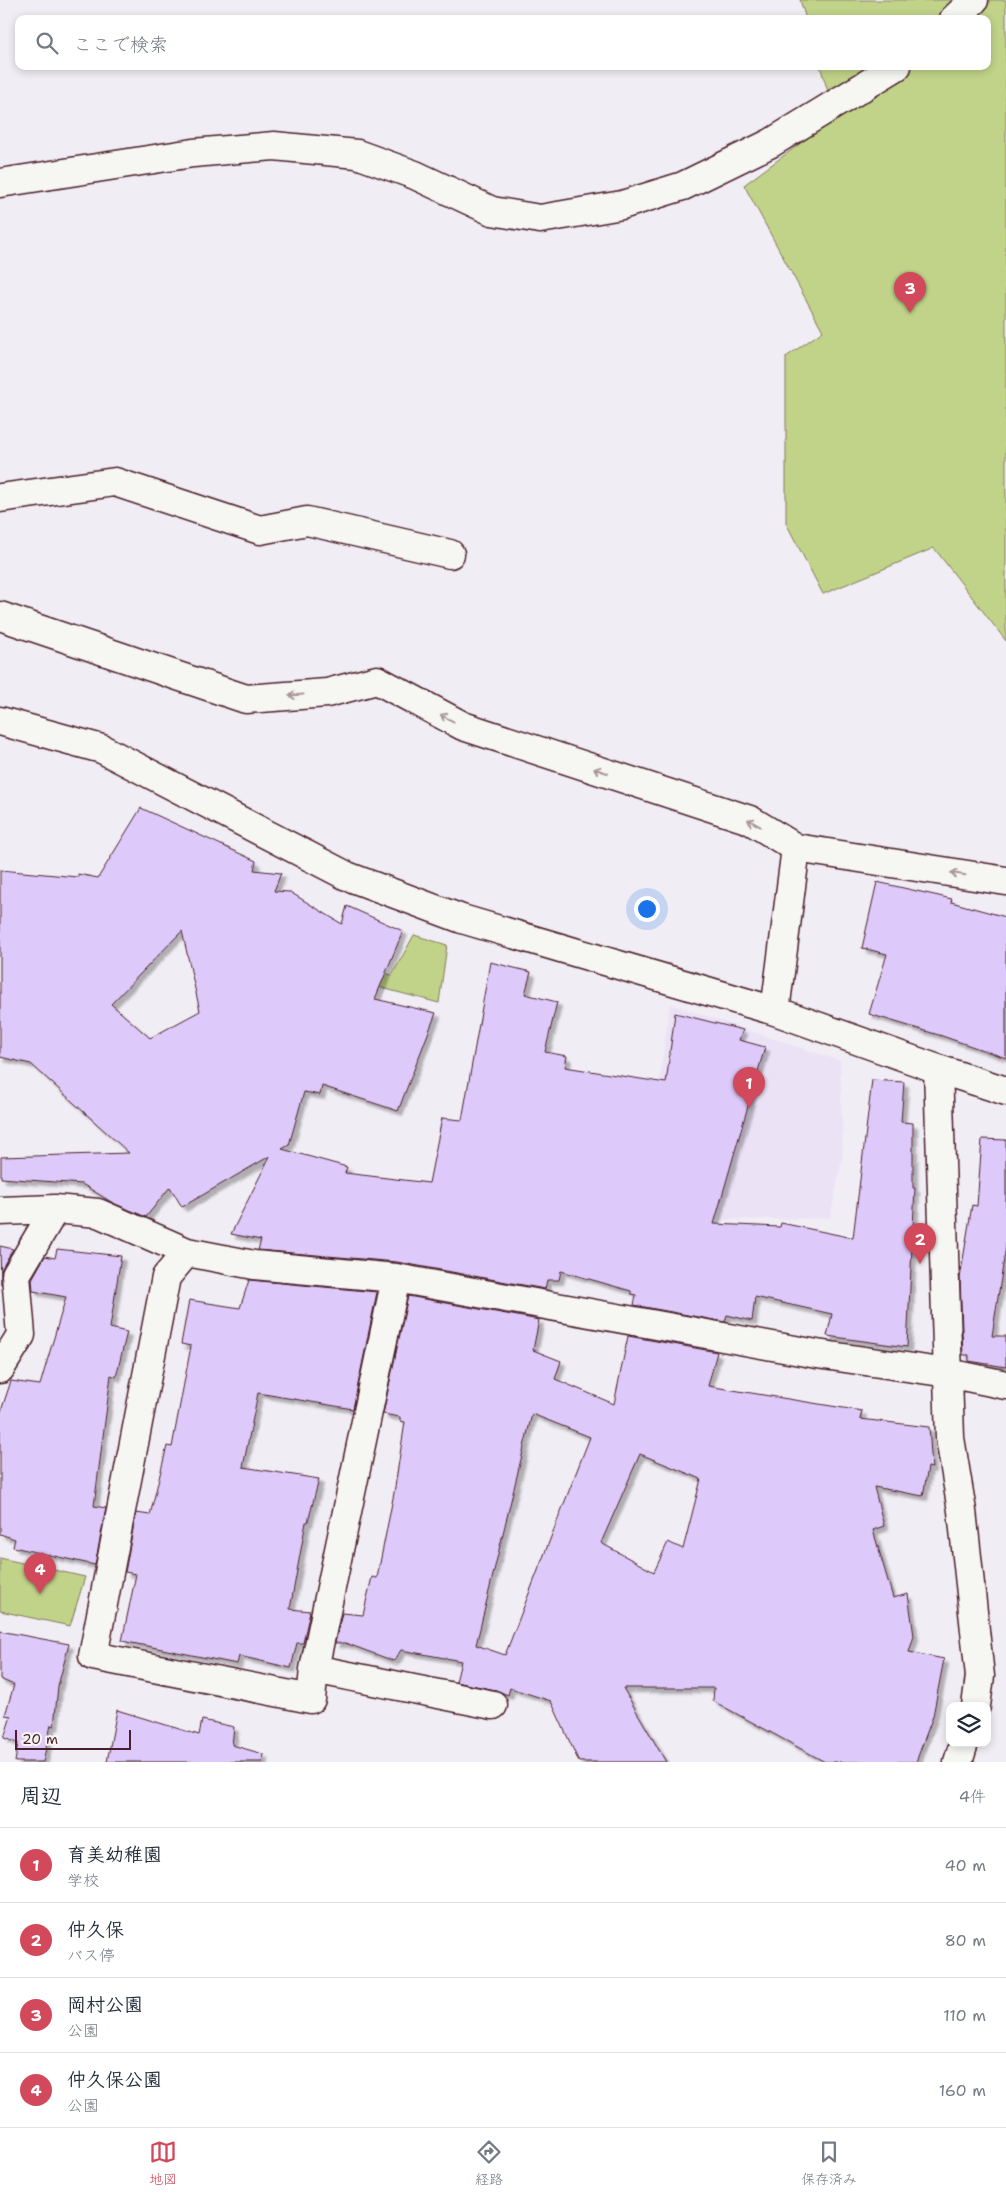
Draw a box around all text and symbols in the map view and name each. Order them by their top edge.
search box [15,15,991,70]
icon: search [33,29,61,57]
text: ここで検索 [73,32,168,57]
pin: 3 [894,272,926,313]
one-way arrow [288,690,304,700]
one-way arrow [440,713,455,723]
one-way arrow [593,766,609,776]
one-way arrow [747,818,762,828]
one-way arrow [950,869,966,879]
your location [634,896,660,922]
pin: 1 [733,1067,765,1108]
pin: 2 [904,1223,936,1264]
pin: 4 [24,1553,56,1594]
map controls [946,1702,991,1747]
button: layers [946,1702,991,1747]
scale bar [15,1727,131,1750]
text: 20 m [22,1730,58,1748]
text: 周辺 [20,1782,62,1810]
text: 4件 [959,1786,986,1807]
text: 育美幼稚園 [67,1842,162,1867]
text: 1 [32,1855,40,1876]
text: 40 m [944,1855,986,1876]
text: 学校 [67,1870,99,1891]
text: 仲久保 [67,1917,124,1942]
text: 2 [30,1930,42,1951]
text: 80 m [945,1930,986,1951]
text: バス停 [67,1945,115,1966]
text: 岡村公園 [67,1992,143,2017]
text: 3 [30,2005,42,2026]
text: 110 m [943,2005,986,2026]
text: 公園 [67,2020,99,2041]
text: 仲久保公園 [67,2067,162,2092]
text: 4 [30,2080,42,2101]
text: 160 m [939,2080,986,2101]
text: 公園 [67,2095,99,2116]
tab: 地図 [149,2138,177,2188]
tab: 経路 [475,2138,503,2188]
tab: 保存済み [801,2138,857,2188]

